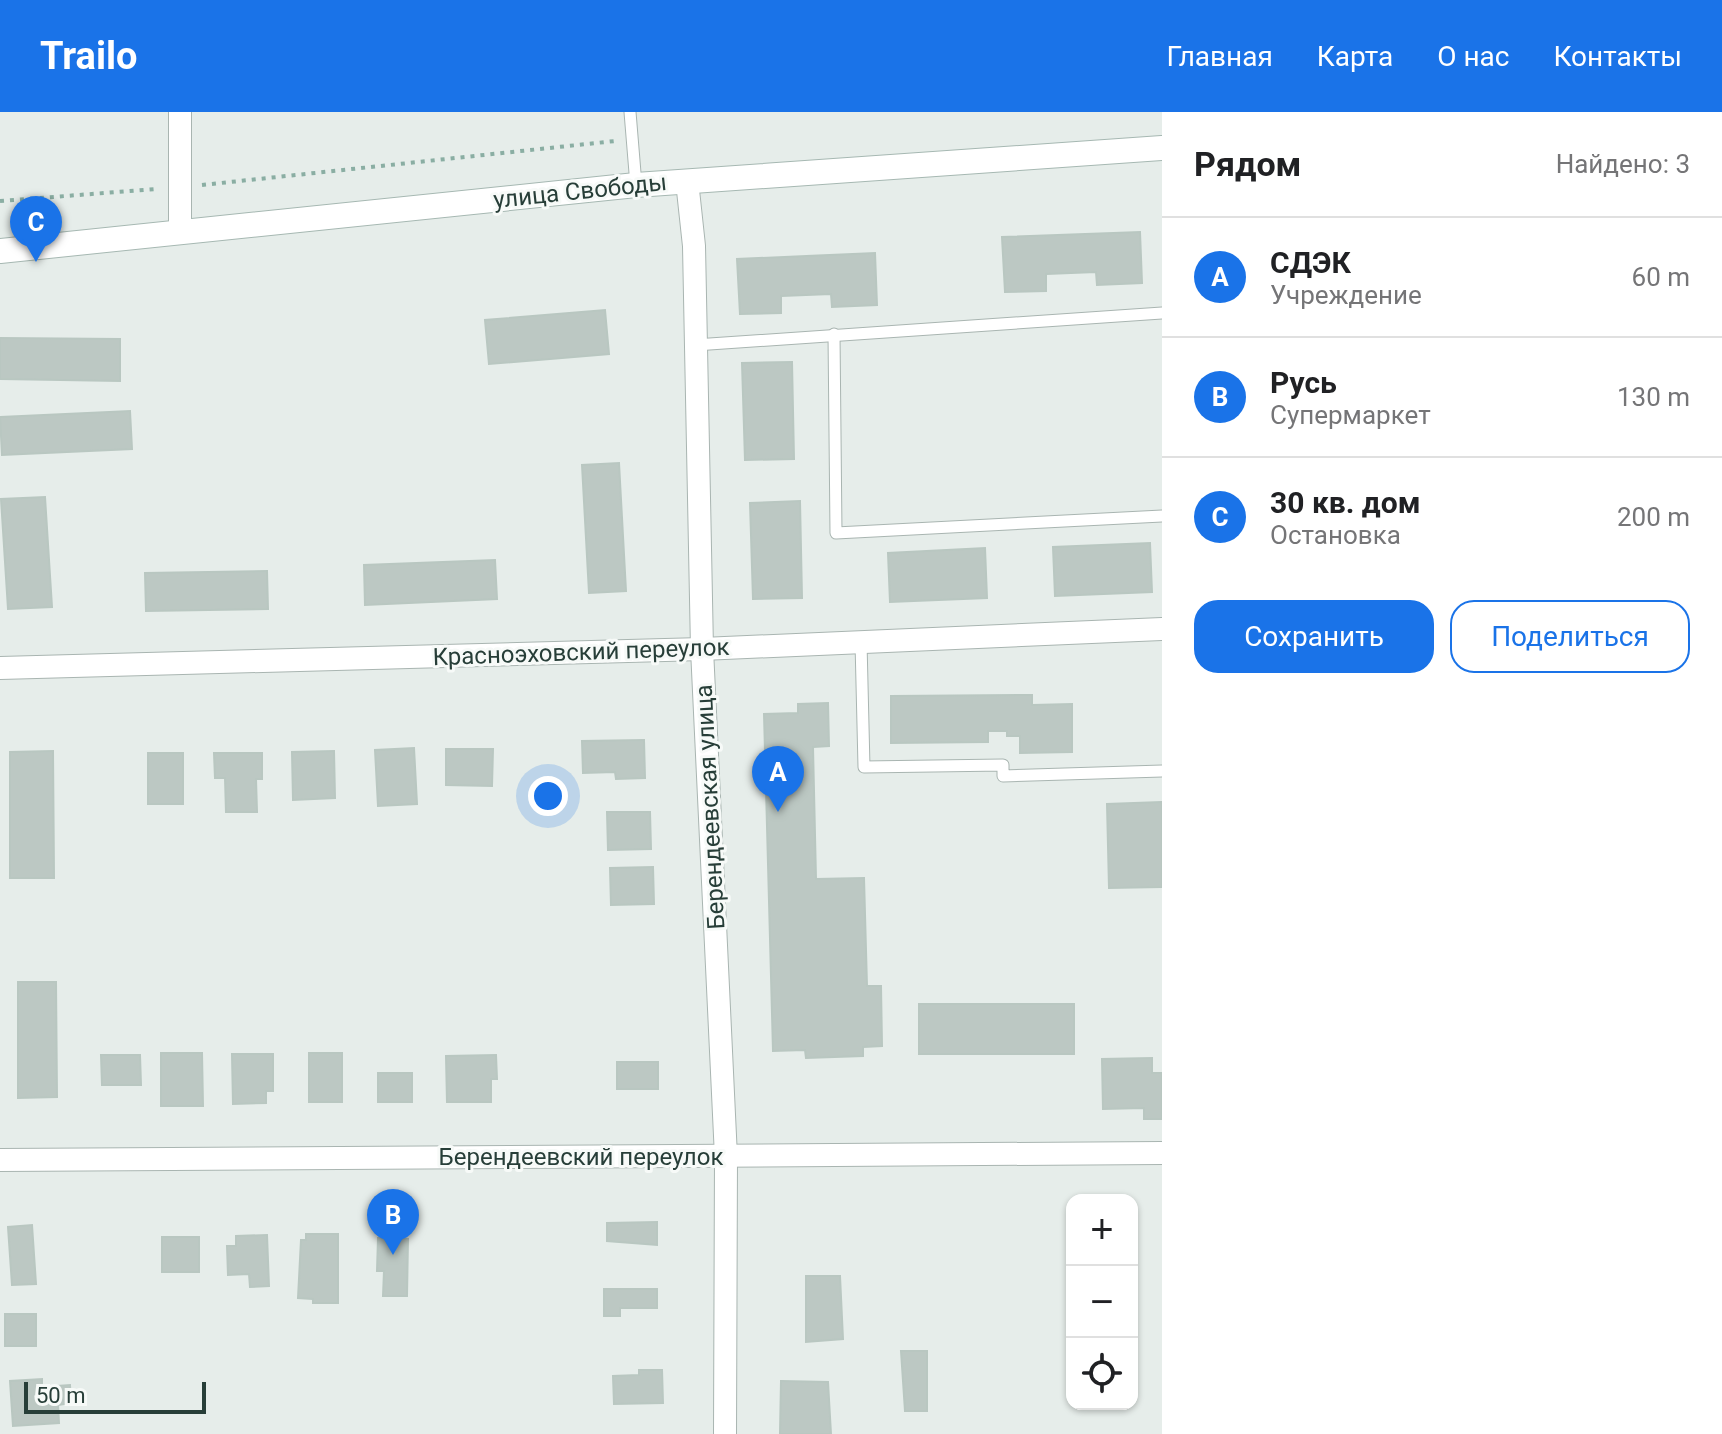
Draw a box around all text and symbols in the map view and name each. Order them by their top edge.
text: Trailo [40,34,137,78]
text: Главная [1166,40,1273,73]
text: Карта [1317,40,1393,73]
text: О нас [1437,40,1509,73]
text: Контакты [1553,40,1682,73]
text: Рядом [1194,144,1301,184]
text: Найдено: 3 [1556,149,1690,179]
street label: улица Свободы [492,168,668,214]
pin: C [10,196,62,262]
text: СДЭК [1270,245,1351,280]
text: A [1211,262,1229,292]
text: 60 m [1632,262,1690,292]
text: Учреждение [1270,280,1422,310]
text: Русь [1270,365,1337,400]
text: B [1212,382,1228,412]
text: 130 m [1617,382,1690,412]
text: Супермаркет [1270,400,1431,430]
text: 30 кв. дом [1270,485,1421,520]
text: C [1211,502,1229,532]
text: 200 m [1617,502,1690,532]
text: Остановка [1270,520,1401,550]
button: Сохранить [1194,600,1434,673]
button: Поделиться [1450,600,1690,673]
street label: Красноэховский переулок [432,633,730,671]
street label: Берендеевская улица [690,684,730,930]
pin: A [752,746,804,812]
your location [528,776,568,816]
street label: Берендеевский переулок [439,1143,723,1171]
pin: B [367,1189,419,1255]
map controls [1066,1194,1138,1410]
button: + [1066,1194,1138,1266]
button: − [1066,1266,1138,1338]
button: locate [1066,1338,1138,1410]
scale bar [24,1378,206,1414]
text: 50 m [36,1383,85,1408]

